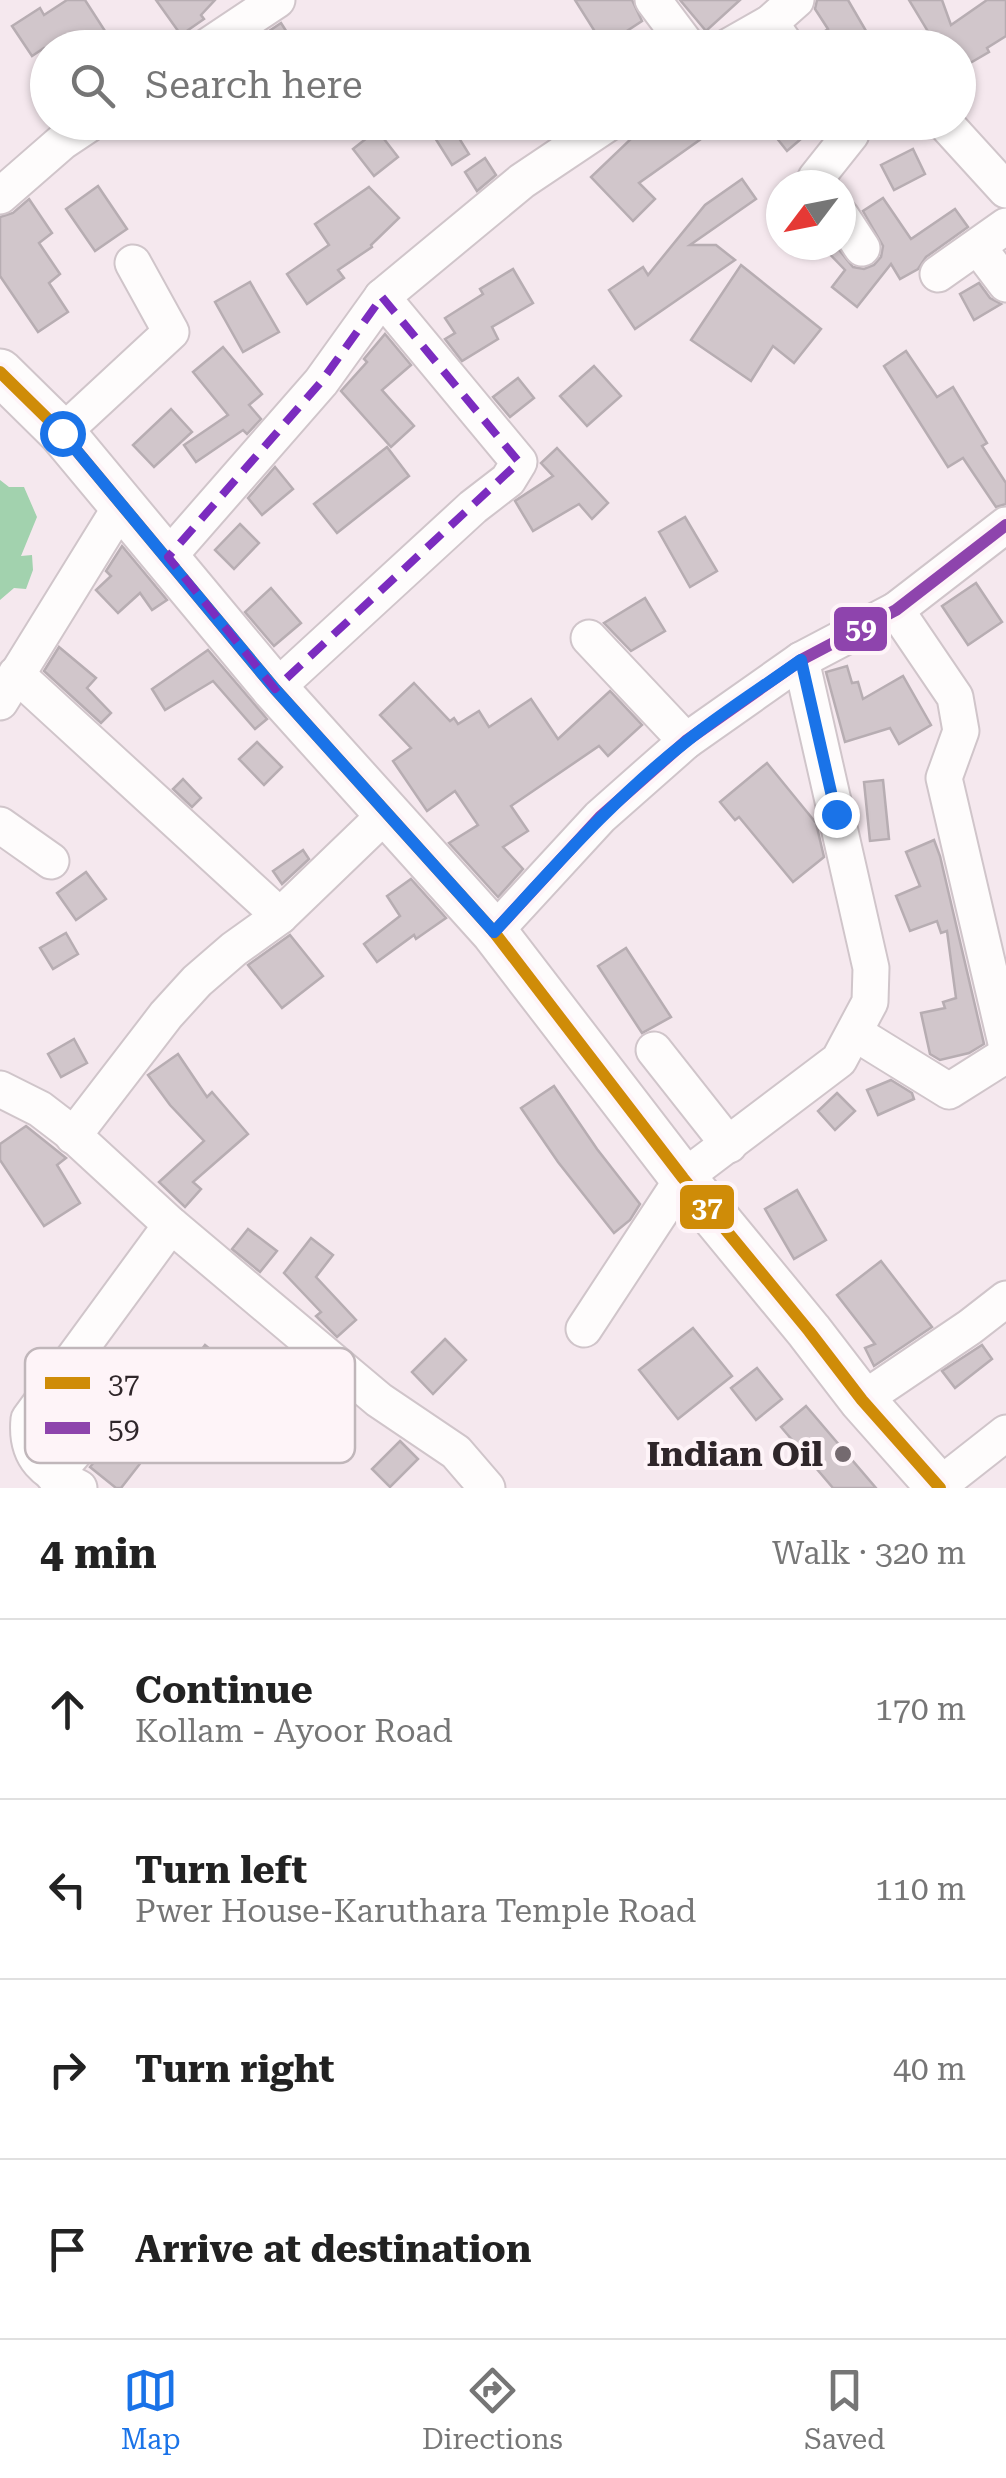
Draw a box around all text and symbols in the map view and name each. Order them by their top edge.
search box [30,30,976,140]
icon: search [65,58,120,113]
text: Search here [145,63,363,107]
north arrow [766,170,856,260]
route start [40,411,86,457]
line badge: 59 [832,605,889,653]
text: 59 [845,612,877,645]
route end [814,792,860,838]
line badge: 37 [678,1183,736,1231]
text: 37 [691,1191,723,1224]
legend [25,1348,355,1463]
text: 37 [108,1367,139,1400]
text: 59 [108,1412,139,1445]
place label: Indian Oil [646,1434,823,1475]
marker: Indian Oil [832,1443,854,1465]
text: 4 min [40,1529,157,1578]
text: Walk · 320 m [772,1534,966,1572]
text: Continue [135,1668,313,1712]
icon: ahead [40,1682,95,1737]
text: 170 m [875,1690,966,1728]
text: Kollam - Ayoor Road [135,1712,453,1750]
text: Turn left [135,1848,307,1892]
icon: left [40,1862,95,1917]
text: 110 m [875,1870,966,1908]
text: Pwer House-Karuthara Temple Road [135,1892,696,1930]
icon: right [40,2042,95,2097]
text: Turn right [135,2047,334,2091]
text: 40 m [893,2050,966,2088]
icon: arrive [40,2222,95,2277]
text: Arrive at destination [135,2227,531,2271]
tab: Map [121,2363,181,2456]
tab: Directions [422,2363,563,2456]
tab: Saved [804,2363,885,2456]

